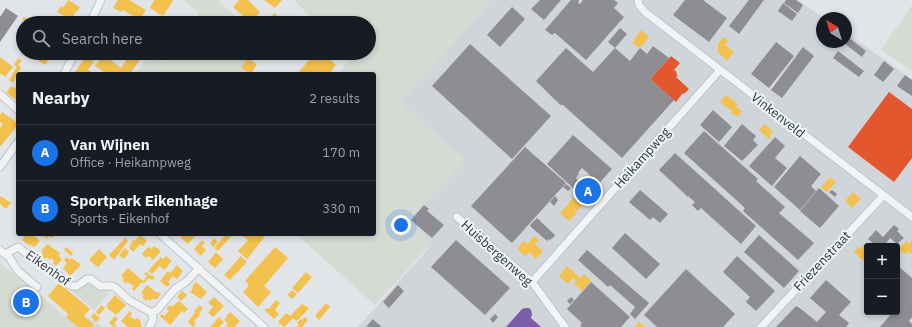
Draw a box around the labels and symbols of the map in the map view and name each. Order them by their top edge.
north arrow [816,12,852,48]
street label: Vinkenveld [748,89,808,141]
street label: Heikampweg [610,124,674,192]
pin: A [575,176,601,206]
your location [391,215,411,235]
street label: Huisbergenweg [458,216,536,290]
street label: Friezenstraat [790,227,854,295]
street label: Eikenhof [22,246,74,290]
pin: B [13,287,39,317]

